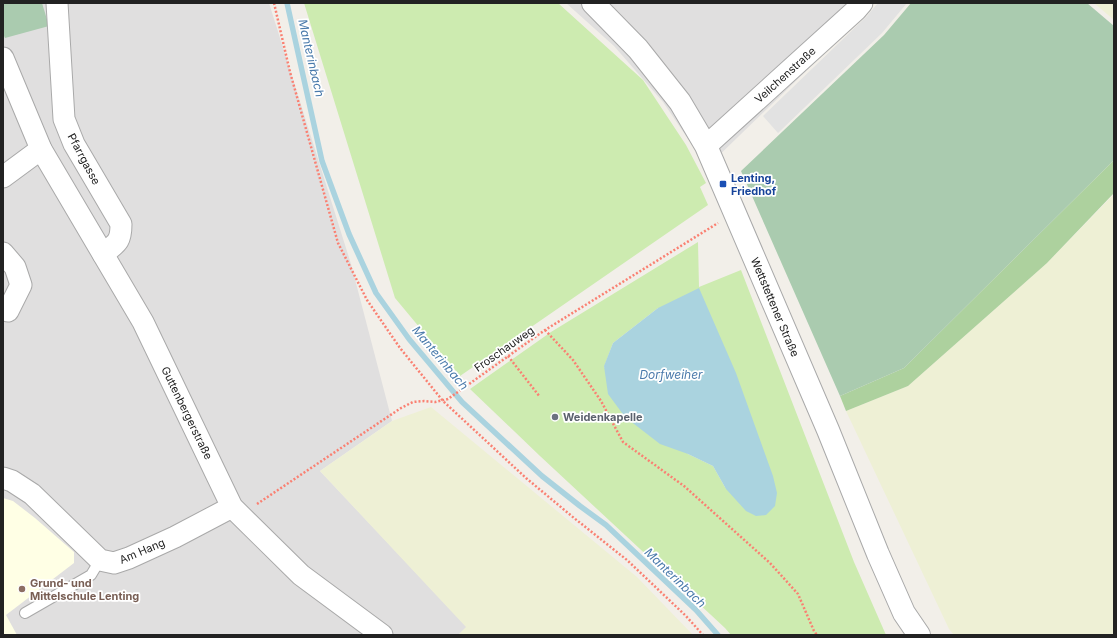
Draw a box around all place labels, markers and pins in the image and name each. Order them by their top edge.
place label: Lenting, Friedhof [731,171,777,198]
marker: Lenting, Friedhof [718,179,728,189]
place label: Weidenkapelle [563,410,643,424]
marker: Weidenkapelle [550,412,560,422]
place label: Grund- und Mittelschule Lenting [30,576,139,603]
marker: Grund- und Mittelschule Lenting [17,584,27,594]

